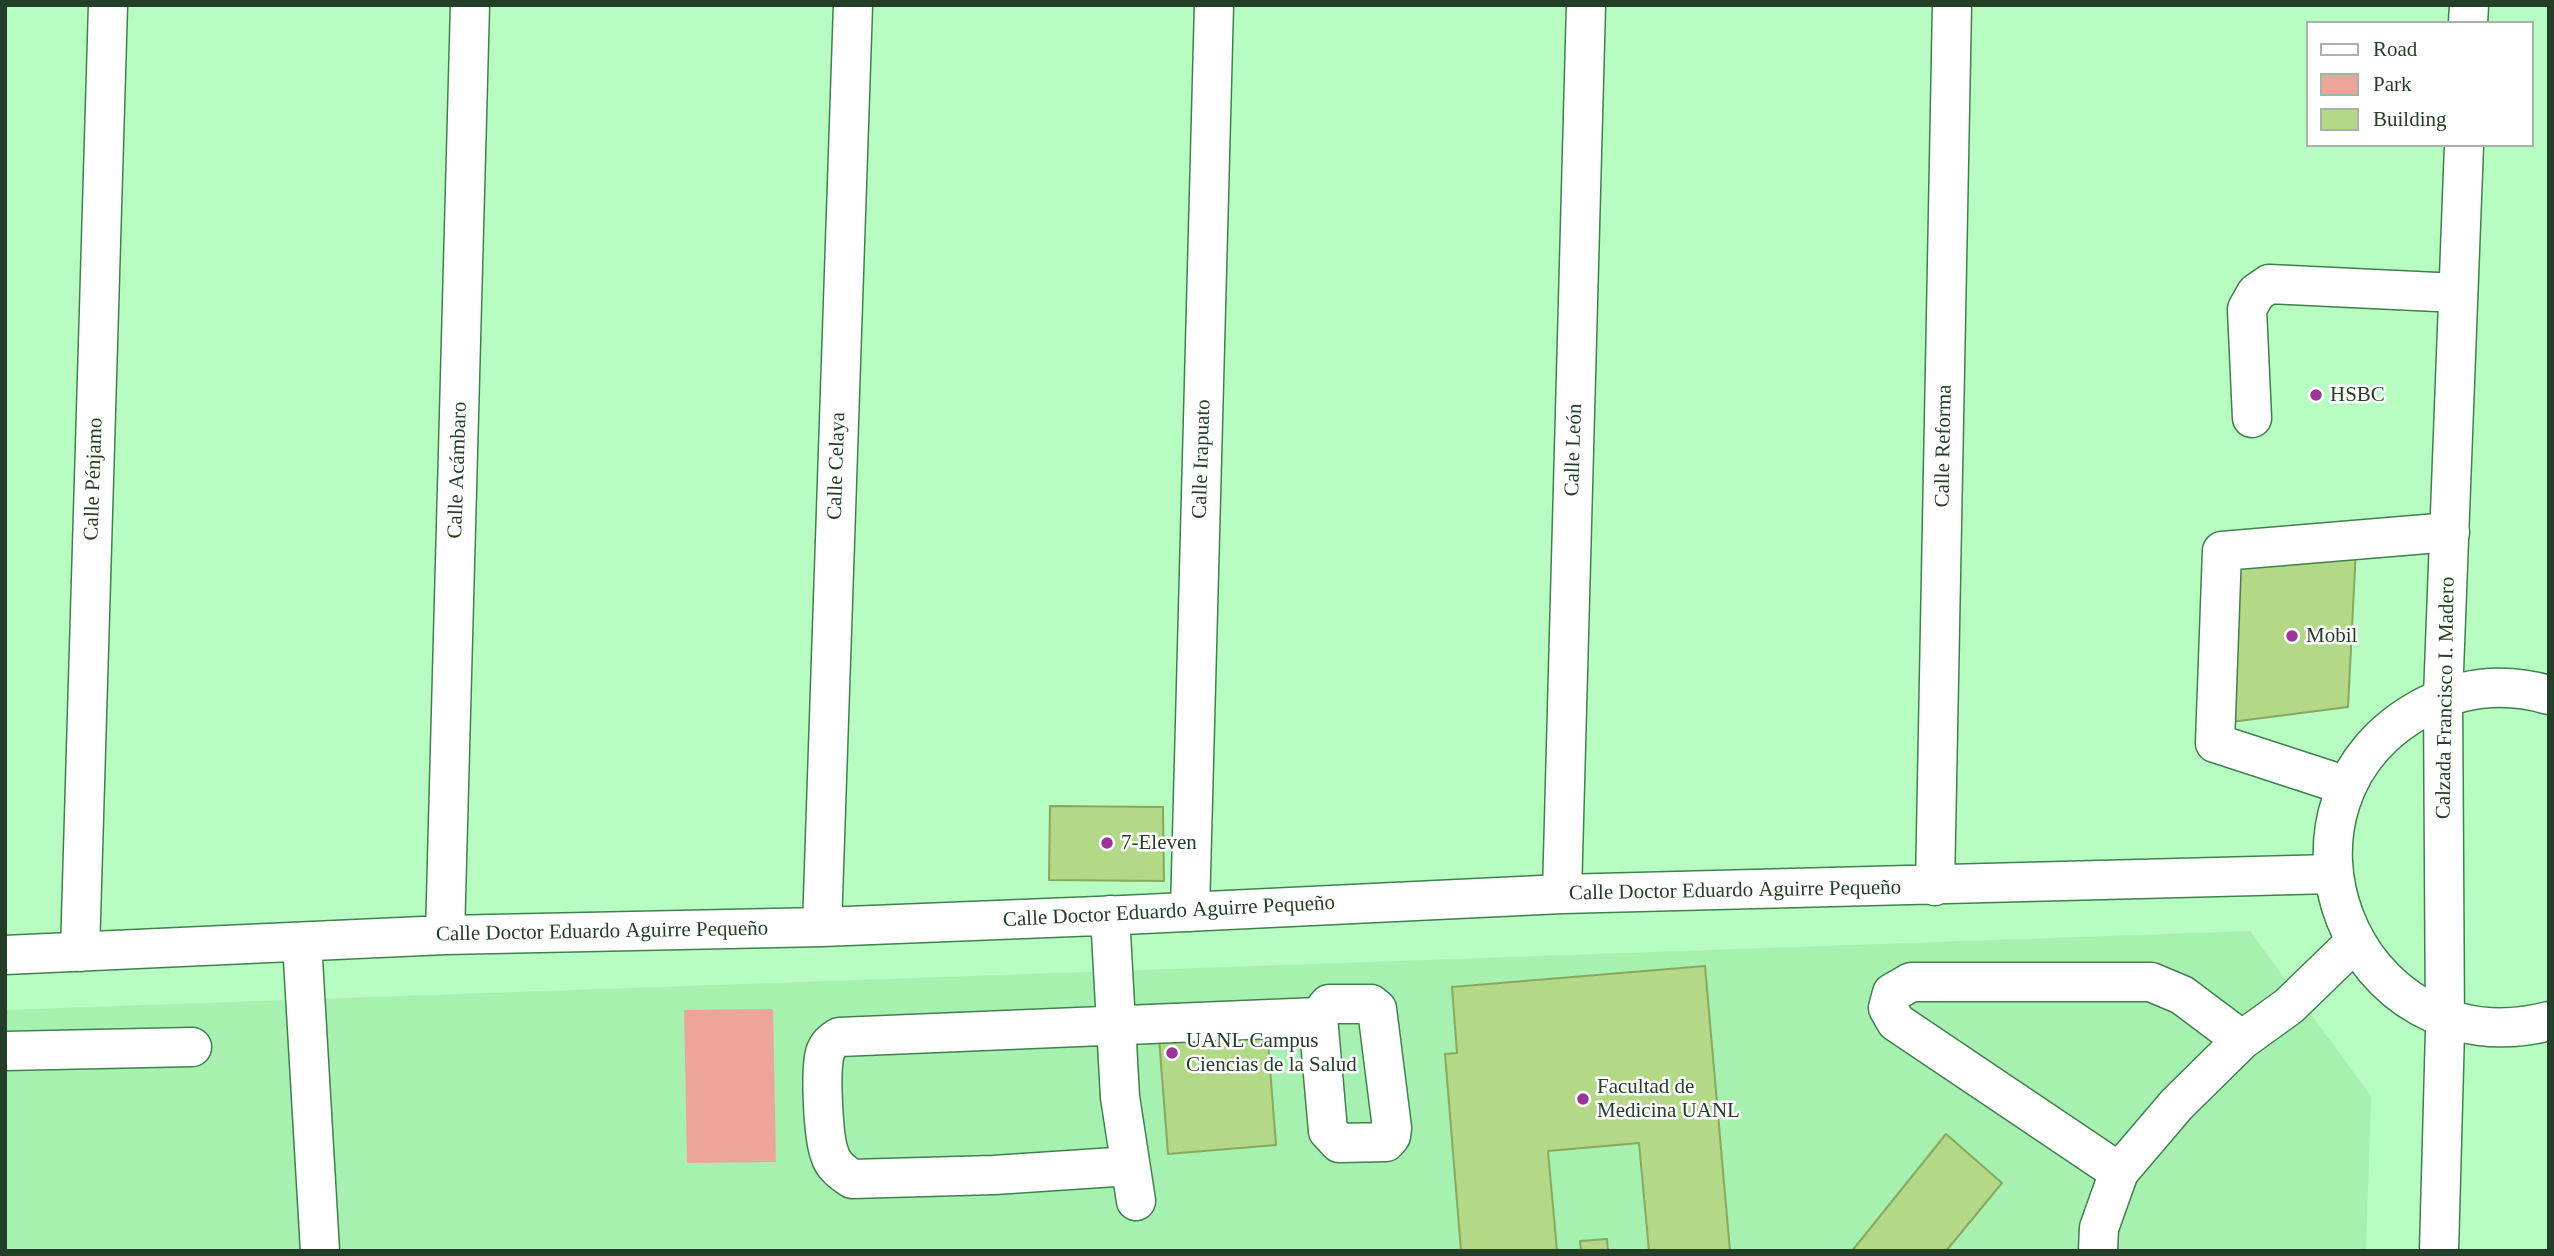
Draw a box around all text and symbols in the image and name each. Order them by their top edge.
legend [2306,21,2533,147]
text: Road [2373,37,2417,61]
text: Park [2373,72,2412,96]
text: Building [2373,107,2447,131]
place label: HSBC [2330,382,2385,408]
street label: Calle Reforma [1930,384,1958,508]
marker: HSBC [2308,387,2324,403]
street label: Calle Irapuato [1187,399,1217,519]
street label: Calle Acámbaro [443,401,473,539]
street label: Calle León [1560,403,1588,497]
street label: Calle Celaya [823,412,851,520]
street label: Calle Pénjamo [79,417,109,541]
street label: Calzada Francisco I. Madero [2431,577,2461,819]
place label: Mobil [2306,623,2357,649]
marker: Mobil [2284,628,2300,644]
place label: 7-Eleven [1121,830,1197,856]
marker: 7-Eleven [1099,835,1115,851]
street label: Calle Doctor Eduardo Aguirre Pequeño [1569,876,1901,906]
street label: Calle Doctor Eduardo Aguirre Pequeño [1002,891,1336,933]
street label: Calle Doctor Eduardo Aguirre Pequeño [436,917,768,947]
place label: UANL Campus Ciencias de la Salud [1186,1028,1357,1078]
marker: UANL Campus Ciencias de la Salud [1164,1045,1180,1061]
place label: Facultad de Medicina UANL [1597,1074,1740,1124]
marker: Facultad de Medicina UANL [1575,1091,1591,1107]

